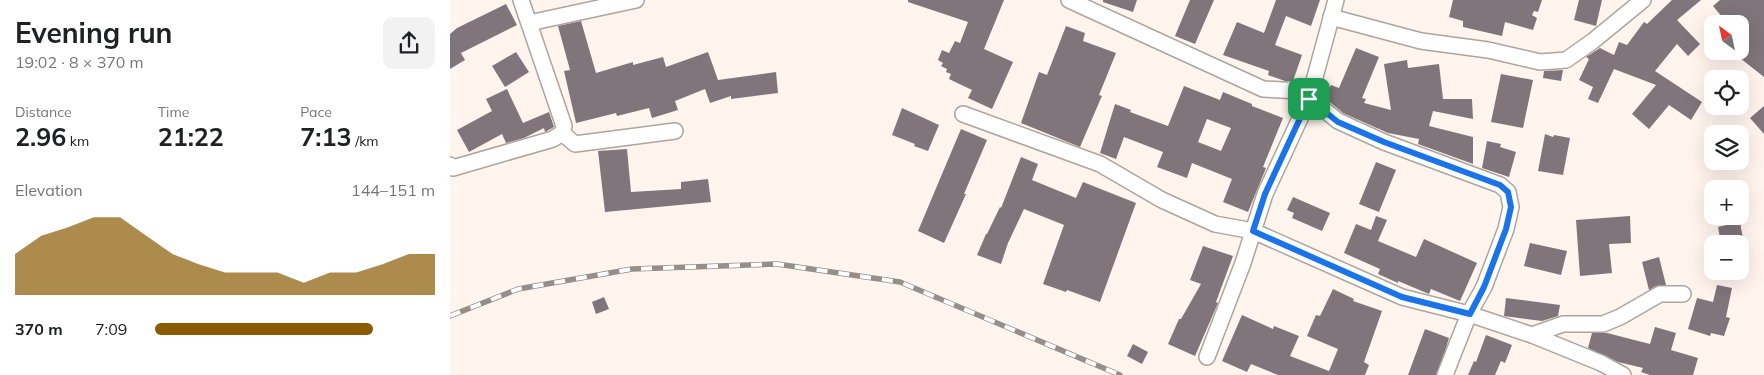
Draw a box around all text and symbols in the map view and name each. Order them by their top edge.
text: Evening run [15,15,172,50]
north arrow [1704,15,1749,60]
map controls [1704,15,1749,280]
button: share [383,17,435,69]
text: 19:02 · 8 × 370 m [15,52,144,72]
button: locate [1704,70,1749,115]
pin [1288,78,1330,120]
icon: arrive [1295,85,1323,113]
text: Distance [15,103,72,121]
text: Time [158,103,189,121]
text: Pace [300,103,332,121]
text: 2.96 [15,121,66,152]
text: 21:22 [158,121,224,152]
text: 7:13 [300,121,352,152]
button: layers [1704,125,1749,170]
text: km [66,132,89,150]
text: /km [352,132,379,150]
text: Elevation [15,180,83,200]
text: 144–151 m [351,180,435,200]
button: + [1704,180,1749,225]
button: − [1704,235,1749,280]
text: 370 m [15,319,63,339]
text: 7:09 [95,319,127,339]

